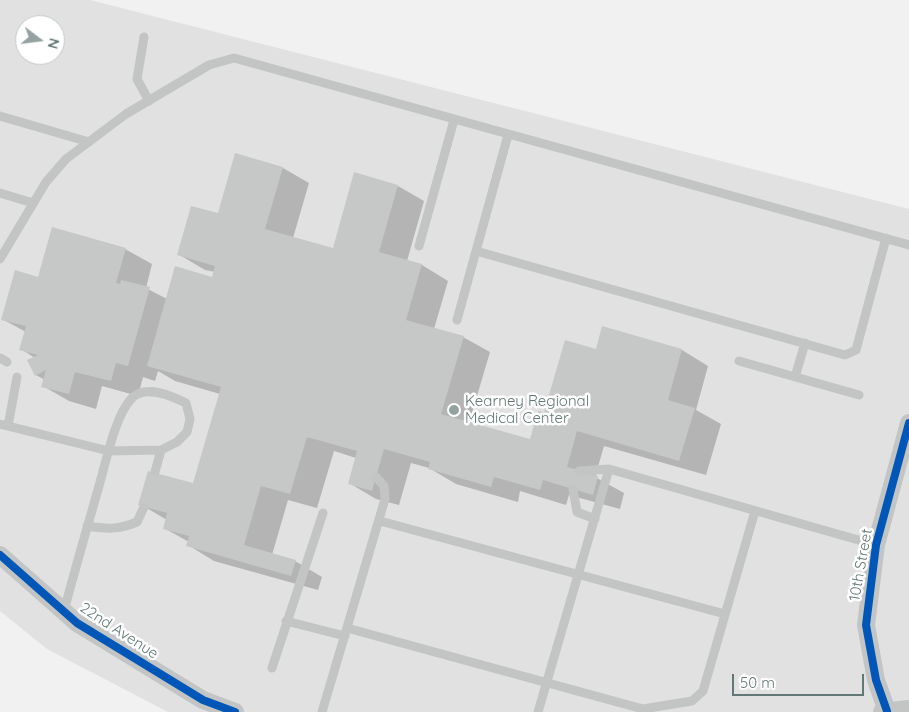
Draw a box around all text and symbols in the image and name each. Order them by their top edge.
north arrow [15,15,65,65]
text: N [43,36,64,51]
place label: Kearney Regional Medical Center [465,392,589,427]
marker: Kearney Regional Medical Center [447,403,461,417]
street label: 10th Street [846,527,876,603]
street label: 22nd Avenue [76,599,162,663]
scale bar [734,664,866,696]
text: 50 m [740,673,775,692]

